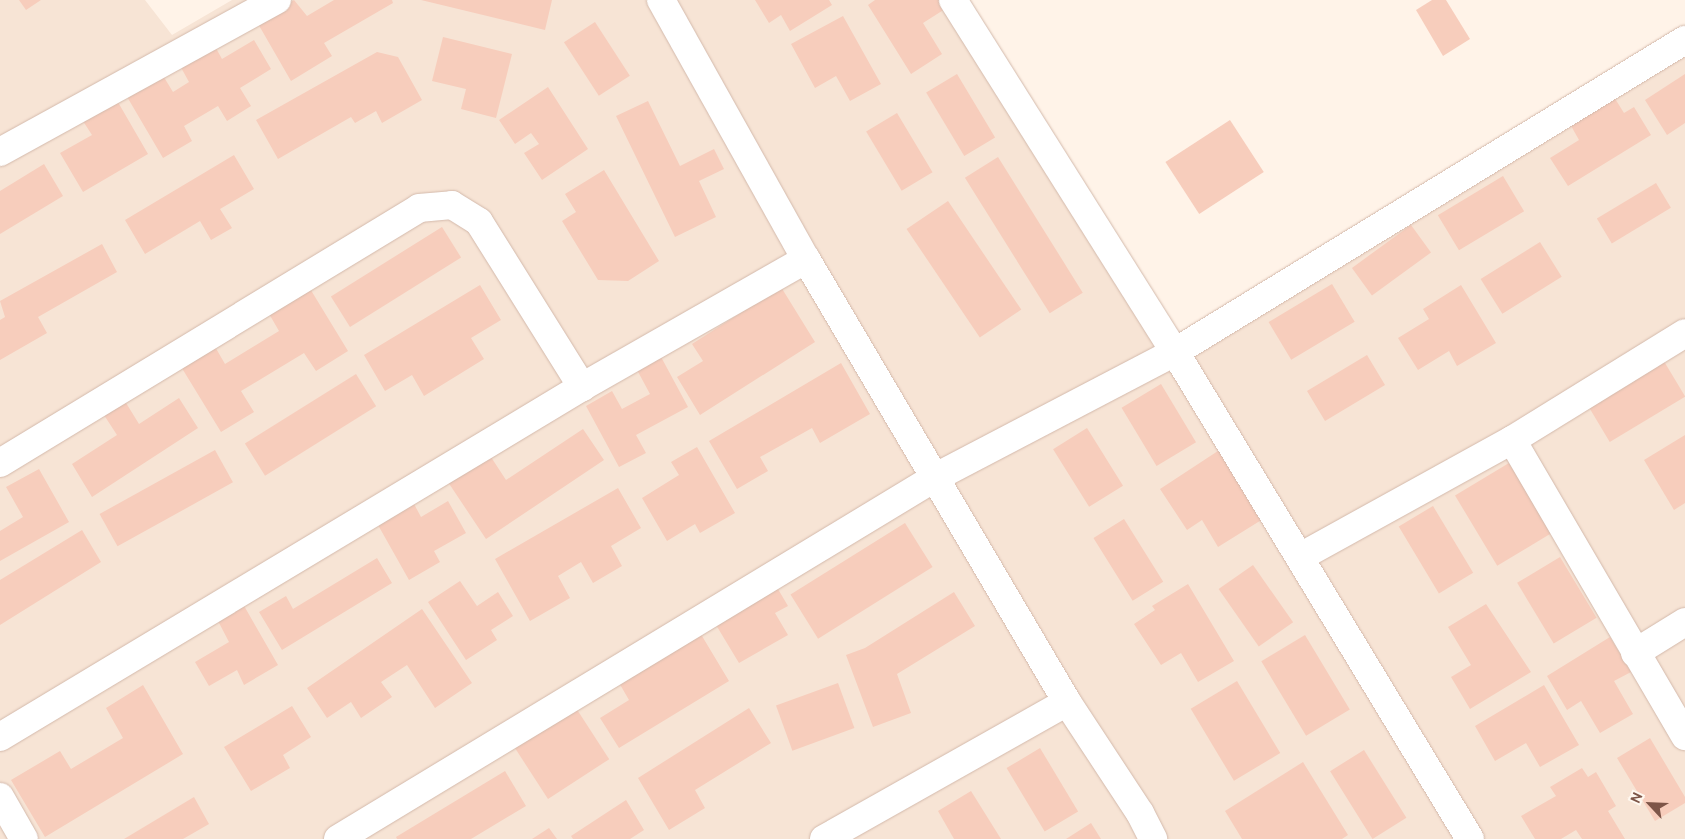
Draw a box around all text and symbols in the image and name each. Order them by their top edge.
north arrow [1625,779,1675,829]
text: N [1626,789,1647,806]

